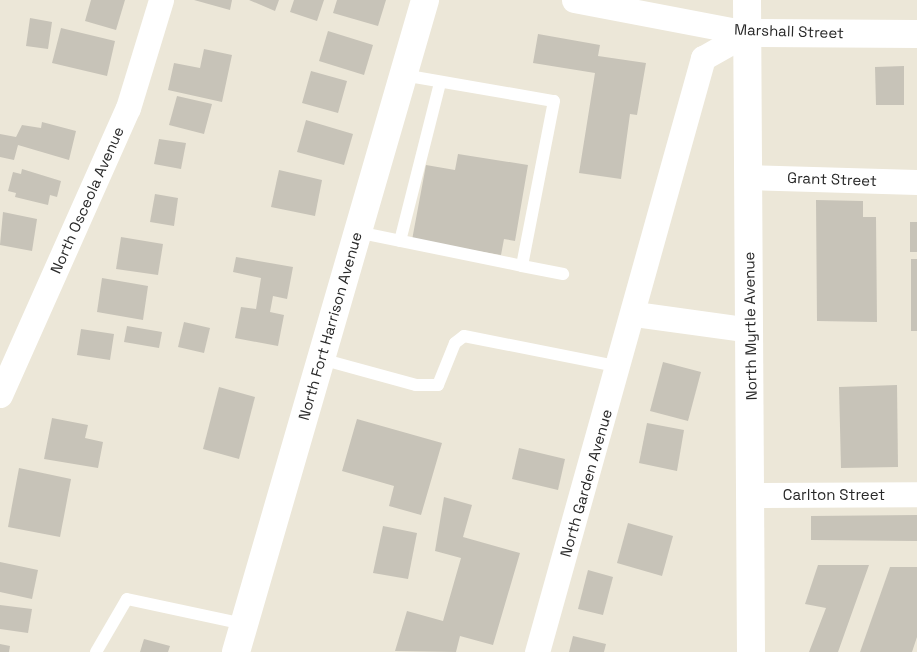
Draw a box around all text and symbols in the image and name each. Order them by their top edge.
street label: Marshall Street [734,20,844,42]
street label: North Osceola Avenue [46,124,128,276]
street label: Grant Street [787,168,877,190]
street label: North Fort Harrison Avenue [294,230,366,422]
street label: North Myrtle Avenue [740,251,760,401]
street label: North Garden Avenue [556,407,616,559]
street label: Carlton Street [783,486,885,504]

